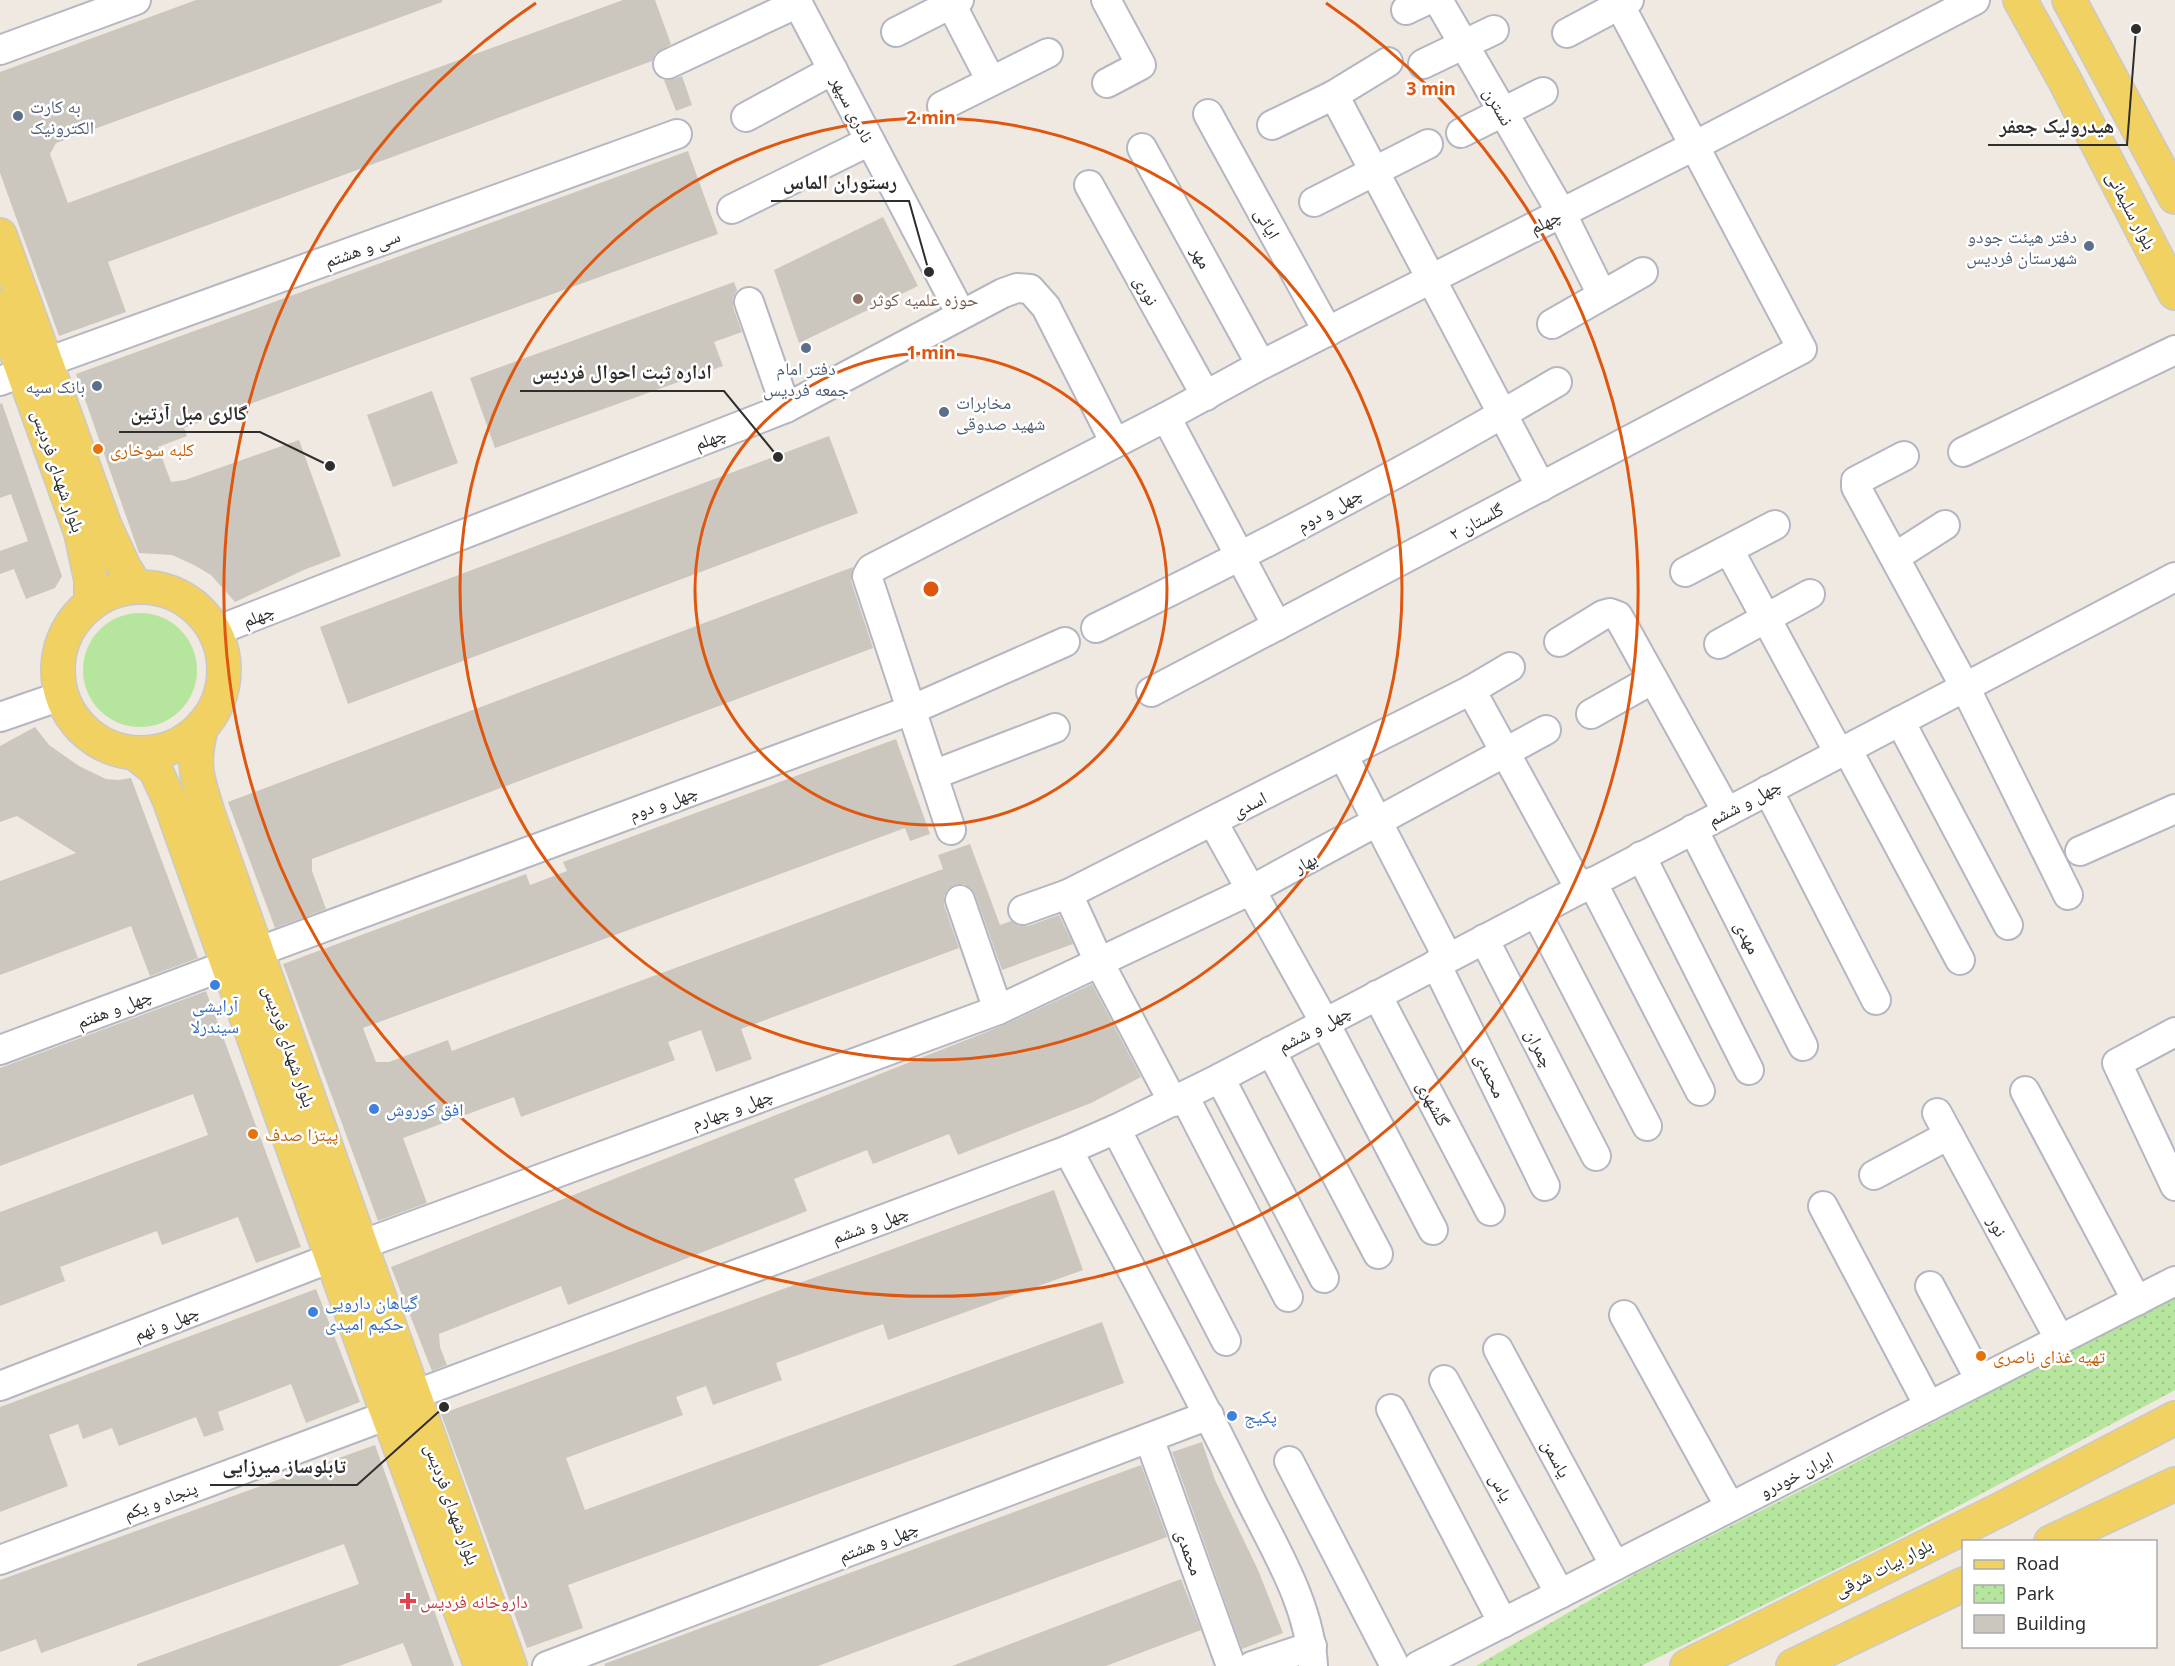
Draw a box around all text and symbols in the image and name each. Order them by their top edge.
street label: نادری سپهر [825,71,880,147]
text: 3 min [1406,76,1456,100]
street label: نسترن [1478,82,1520,130]
place label: به کارت الکترونیک [30,94,94,139]
text: 2 min [906,105,956,129]
callout: هیدرولیک جعفر [1988,107,2127,145]
marker: به کارت الکترونیک [11,109,25,123]
text: هیدرولیک جعفر [1999,112,2114,139]
callout: رستوران الماس [771,163,909,201]
street label: بلوار سلیمانی [2101,167,2163,254]
text: رستوران الماس [783,168,897,195]
street label: ایائی [1250,203,1286,243]
street label: چهلم [1525,203,1565,240]
street label: سی و هشتم [321,223,404,274]
place label: دفتر هیئت جودو شهرستان فردیس [1966,224,2077,269]
marker: دفتر هیئت جودو شهرستان فردیس [2082,239,2096,253]
street label: مهر [1186,241,1218,273]
street label: نوری [1129,270,1165,310]
place label: حوزه علمیه کوثر [869,287,978,311]
marker: حوزه علمیه کوثر [851,292,865,306]
text: 1 min [906,340,956,364]
marker: دفتر امام جمعه فردیس [799,341,813,355]
callout: اداره ثبت احوال فردیس [520,353,724,391]
place label: دفتر امام جمعه فردیس [763,356,849,401]
text: اداره ثبت احوال فردیس [532,358,712,385]
place label: بانک سپه [25,374,85,398]
marker: بانک سپه [90,379,104,393]
place label: مخابرات شهید صدوقی [956,390,1045,435]
callout: گالری مبل آرتین [119,394,260,432]
text: گالری مبل آرتین [131,399,248,426]
marker: مخابرات شهید صدوقی [937,405,951,419]
street label: بلوار شهدای فردیس [27,407,91,535]
street label: چهلم [691,421,730,456]
place label: کلبه سوخاری [110,437,195,461]
marker: کلبه سوخاری [91,442,105,456]
street label: چهل و دوم [1292,481,1367,538]
street label: گلستان ۲ [1445,497,1508,545]
centre of rings [921,579,941,599]
street label: چهلم [239,598,278,633]
street label: چهل و ششم [1703,773,1785,832]
street label: چهل و دوم [625,779,701,826]
street label: اسدی [1228,785,1270,823]
street label: بهار [1288,846,1321,879]
street label: مهدی [1729,916,1767,958]
marker: آرایشی سیندرلا [208,978,222,992]
street label: بلوار شهدای فردیس [258,982,322,1110]
street label: چهل و هفتم [73,983,155,1034]
place label: آرایشی سیندرلا [191,993,239,1038]
street label: چهل و ششم [1273,999,1355,1058]
street label: چمران [1520,1024,1560,1072]
street label: محمدی [1470,1048,1512,1102]
street label: گلشهری [1412,1076,1456,1131]
street label: چهل و چهارم [688,1082,777,1135]
place label: افق کوروش [386,1097,464,1121]
marker: افق کوروش [367,1102,381,1116]
place label: پیتزا صدف [265,1122,338,1146]
marker: پیتزا صدف [246,1127,260,1141]
street label: چهل و ششم [828,1199,912,1250]
street label: نور [1982,1210,2013,1241]
place label: گیاهان دارویی حکیم امیدی [325,1290,419,1336]
street label: چهل و نهم [130,1299,202,1346]
marker: گیاهان دارویی حکیم امیدی [306,1305,320,1319]
place label: تهیه غذای ناصری [1993,1344,2105,1368]
marker: تهیه غذای ناصری [1974,1349,1988,1363]
place label: پکیج [1244,1404,1277,1429]
marker: پکیج [1225,1409,1239,1423]
street label: یاسمن [1537,1434,1577,1482]
street label: بلوار شهدای فردیس [420,1440,486,1568]
street label: ایران خودرو [1755,1445,1837,1503]
callout: تابلوساز میرزایی [210,1447,357,1485]
text: تابلوساز میرزایی [222,1452,346,1479]
street label: یاس [1485,1469,1519,1505]
street label: پنجاه و یکم [120,1475,201,1526]
street label: چهل و هشتم [835,1515,922,1568]
street label: محمدی [1171,1526,1209,1578]
street label: بلوار بیات شرقی [1830,1532,1936,1602]
legend [1962,1540,2157,1648]
text: Road [2016,1551,2059,1575]
text: Park [2016,1581,2054,1605]
place label: داروخانه فردیس [420,1589,528,1613]
marker: داروخانه فردیس [401,1594,415,1608]
text: Building [2016,1611,2086,1635]

